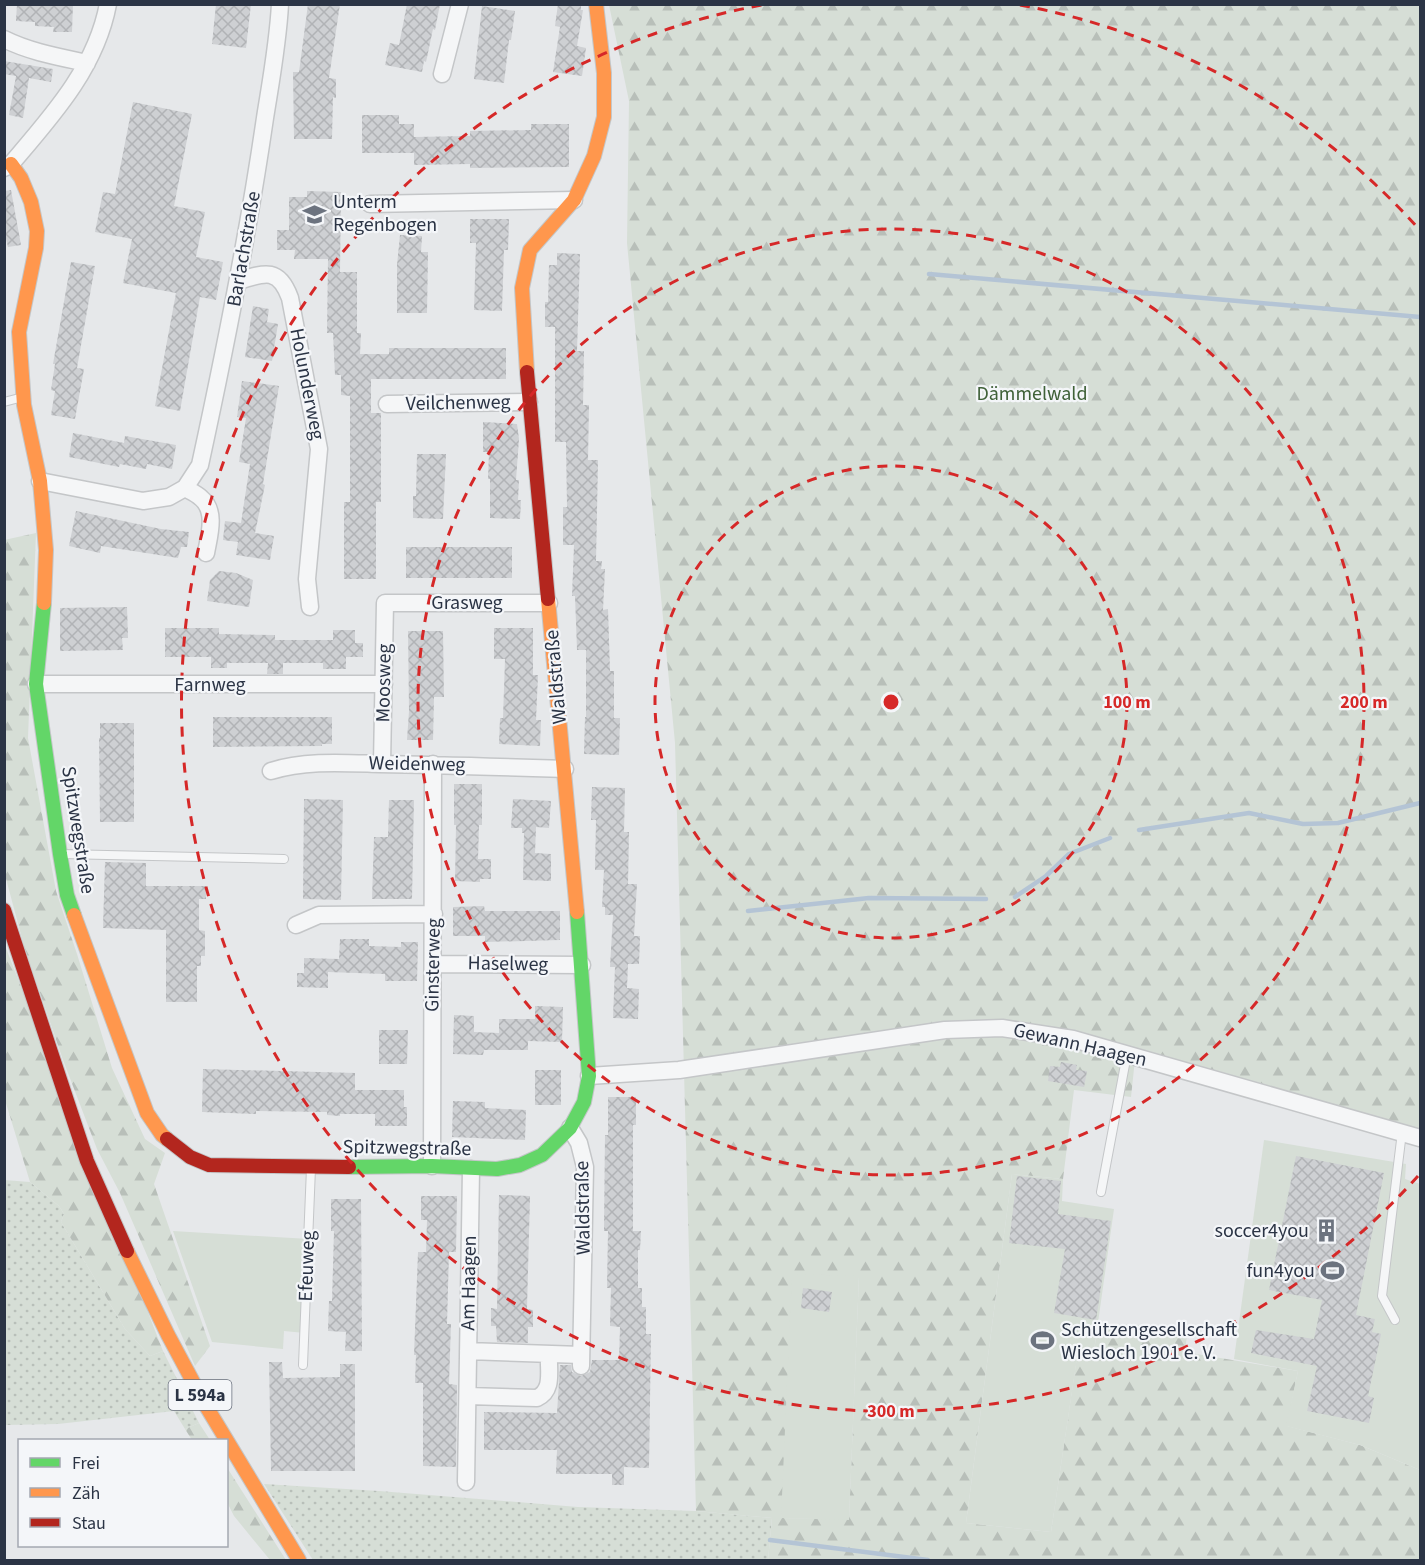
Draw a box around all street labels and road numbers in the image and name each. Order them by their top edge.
street label: Barlachstraße [220,189,268,309]
street label: Holunderweg [282,326,332,442]
street label: Veilchenweg [405,388,511,418]
street label: Grasweg [431,589,503,617]
street label: Waldstraße [538,629,574,725]
street label: Moosweg [369,643,399,723]
street label: Farnweg [174,671,246,699]
street label: Weidenweg [368,749,466,779]
street label: Spitzwegstraße [54,764,102,896]
street label: Ginsterweg [418,918,448,1012]
street label: Haselweg [467,949,549,979]
street label: Gewann Haagen [1010,1016,1150,1074]
street label: Spitzwegstraße [342,1133,472,1163]
street label: Waldstraße [568,1160,598,1255]
street label: Efeuweg [292,1230,322,1302]
street label: Am Haagen [454,1235,484,1331]
road number: L 594a [168,1380,232,1410]

